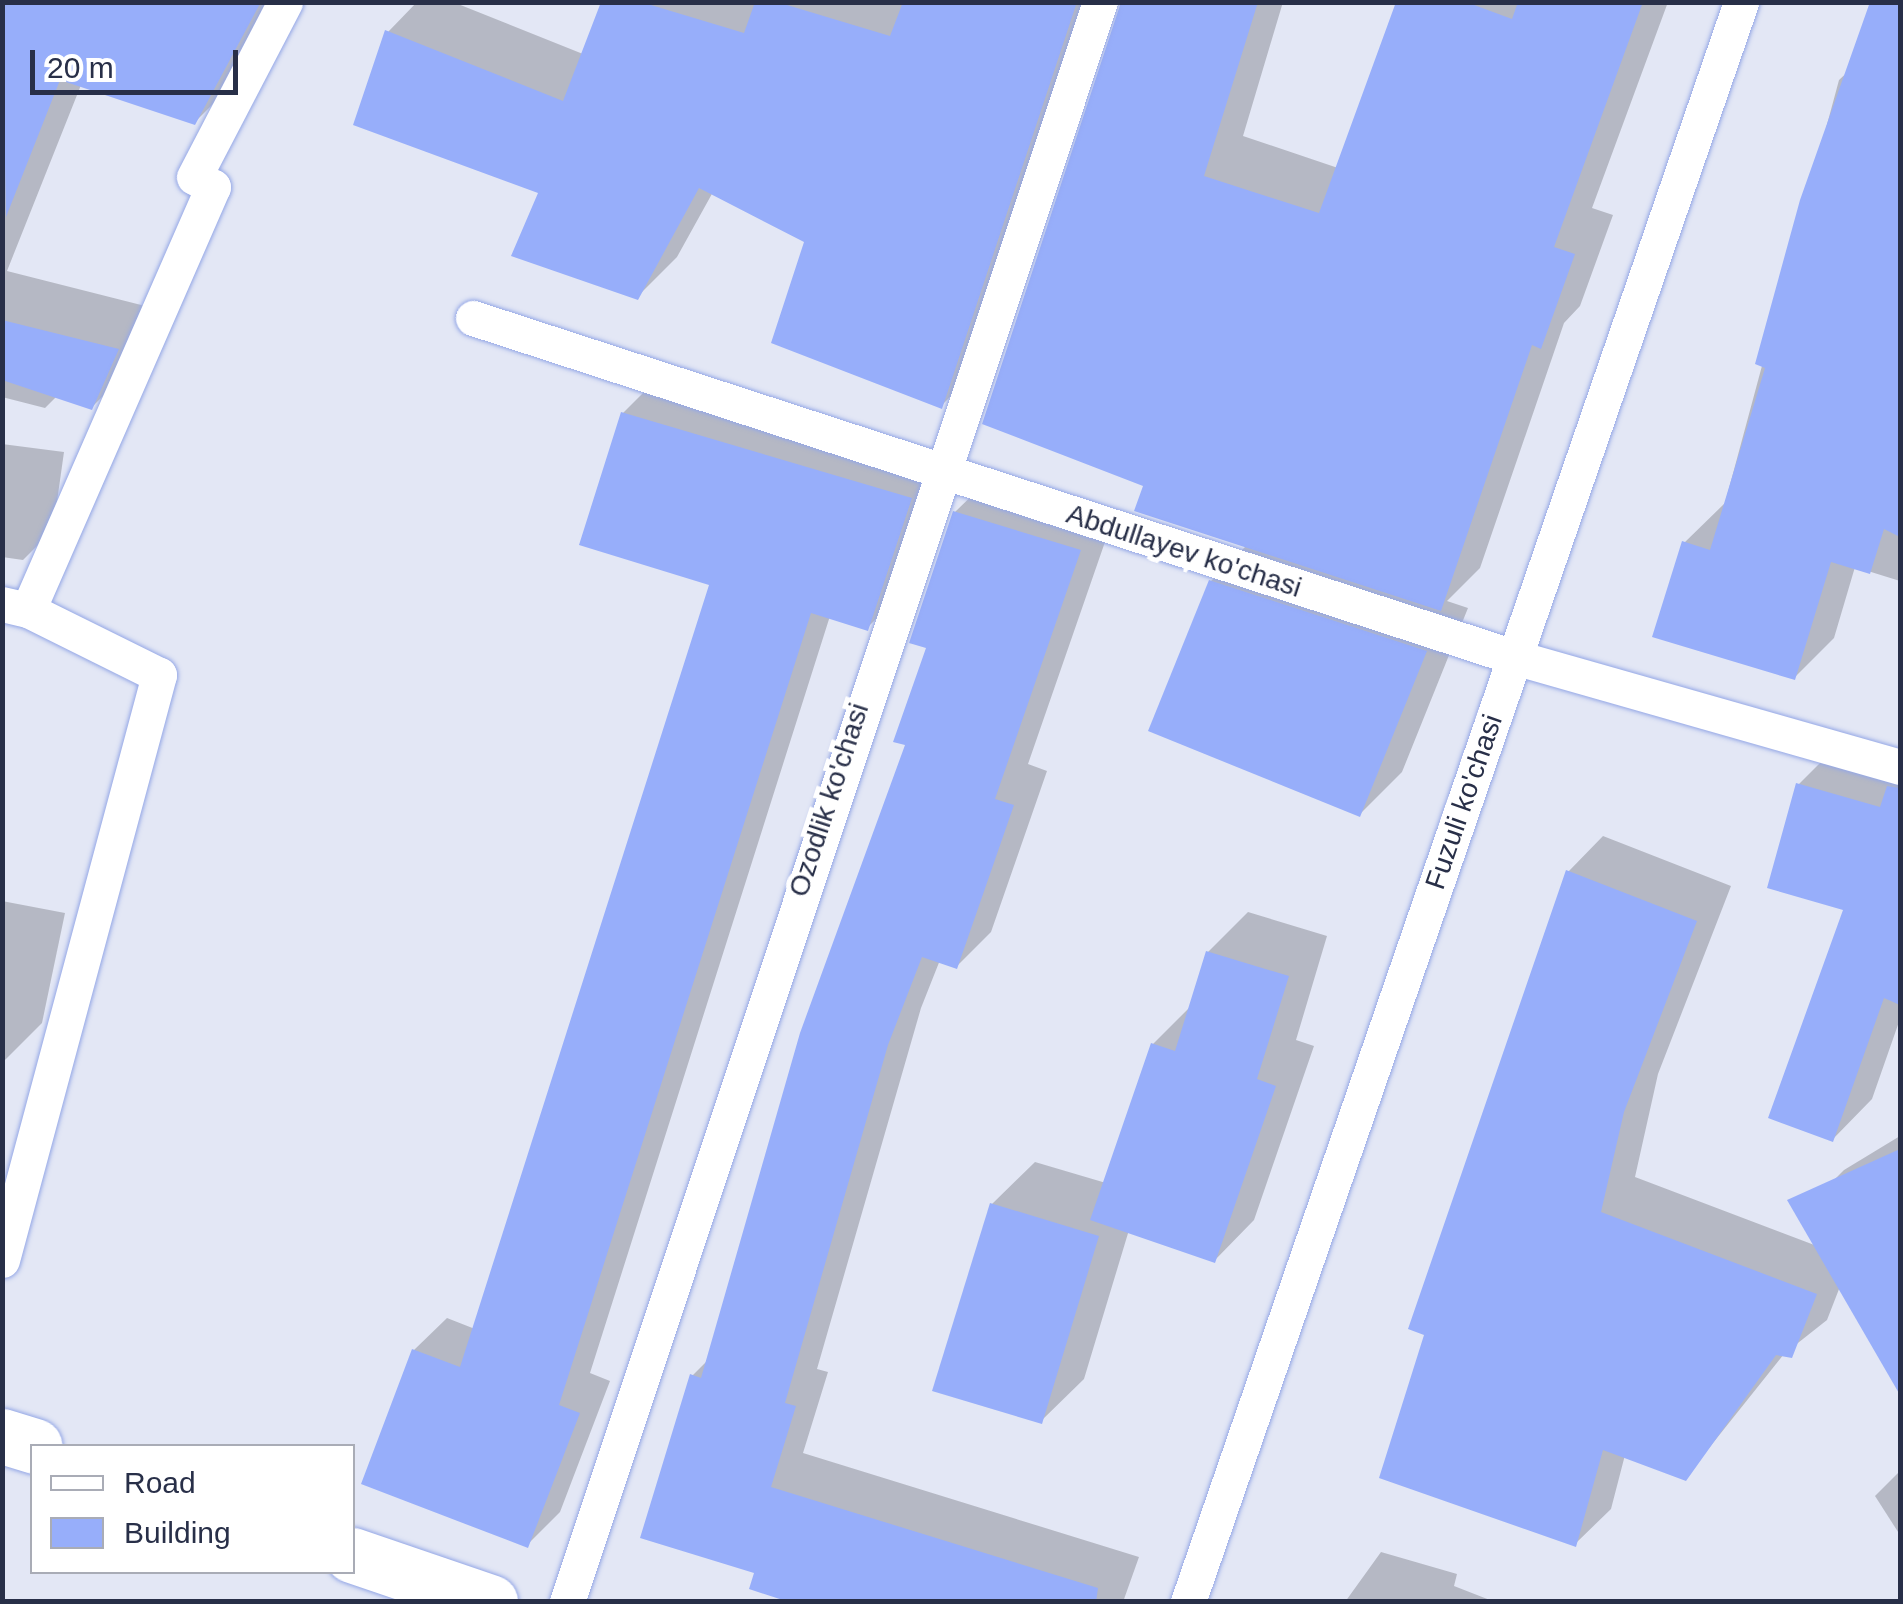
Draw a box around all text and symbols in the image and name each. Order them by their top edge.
scale bar [35,30,242,92]
text: 20 m [47,51,114,84]
street label: Abdullayev ko'chasi [1062,497,1306,605]
street label: Ozodlik ko'chasi [782,699,876,901]
street label: Fuzuli ko'chasi [1418,710,1510,894]
legend [30,1444,355,1574]
text: Road [124,1466,196,1499]
text: Building [124,1516,231,1549]

